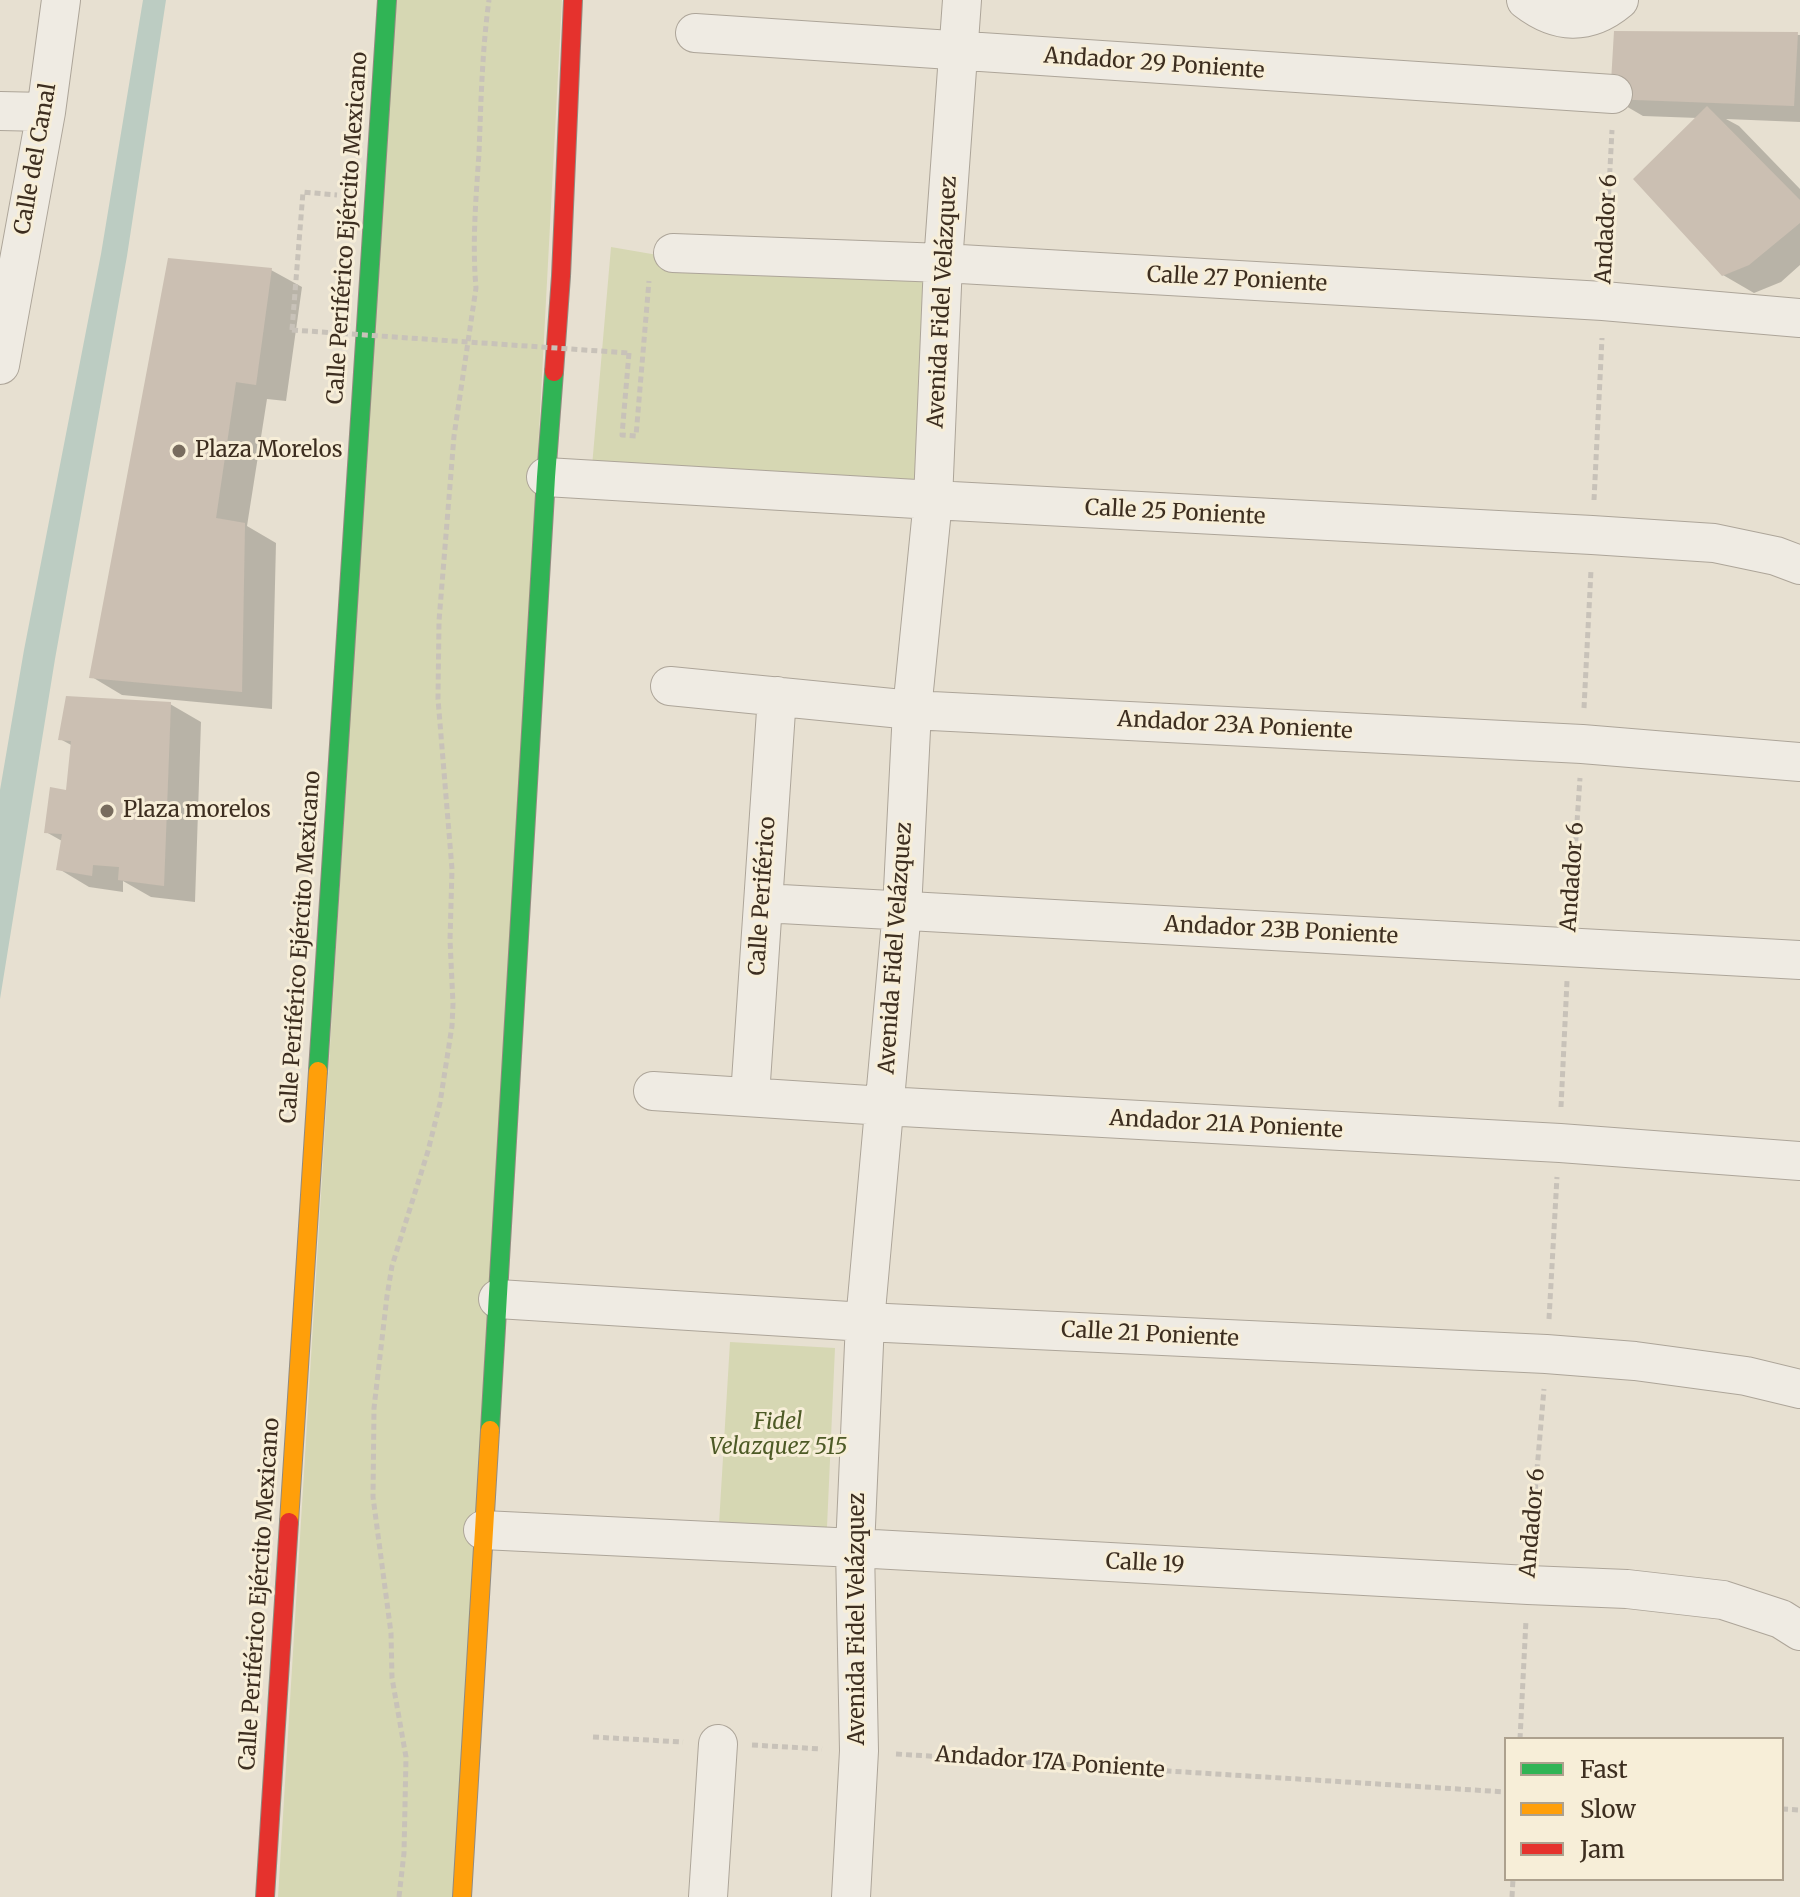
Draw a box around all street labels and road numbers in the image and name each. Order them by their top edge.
street label: Andador 29 Poniente [1043,43,1265,85]
street label: Calle Periférico Ejército Mexicano [323,51,373,405]
street label: Calle del Canal [10,81,62,237]
street label: Andador 6 [1591,173,1623,285]
street label: Avenida Fidel Velázquez [923,175,963,429]
street label: Calle 27 Poniente [1146,262,1328,298]
street label: Calle 25 Poniente [1084,495,1266,531]
street label: Andador 23A Poniente [1117,707,1353,745]
street label: Calle Periférico Ejército Mexicano [276,770,326,1124]
street label: Calle Periférico [744,816,782,976]
street label: Avenida Fidel Velázquez [874,821,918,1075]
street label: Andador 6 [1556,821,1590,933]
street label: Andador 23B Poniente [1163,912,1399,950]
street label: Andador 21A Poniente [1109,1106,1343,1144]
street label: Calle 21 Poniente [1060,1317,1240,1353]
street label: Calle Periférico Ejército Mexicano [235,1417,285,1771]
street label: Andador 6 [1515,1467,1551,1579]
street label: Avenida Fidel Velázquez [845,1493,871,1745]
street label: Calle 19 [1105,1549,1185,1579]
street label: Andador 17A Poniente [934,1742,1166,1784]

